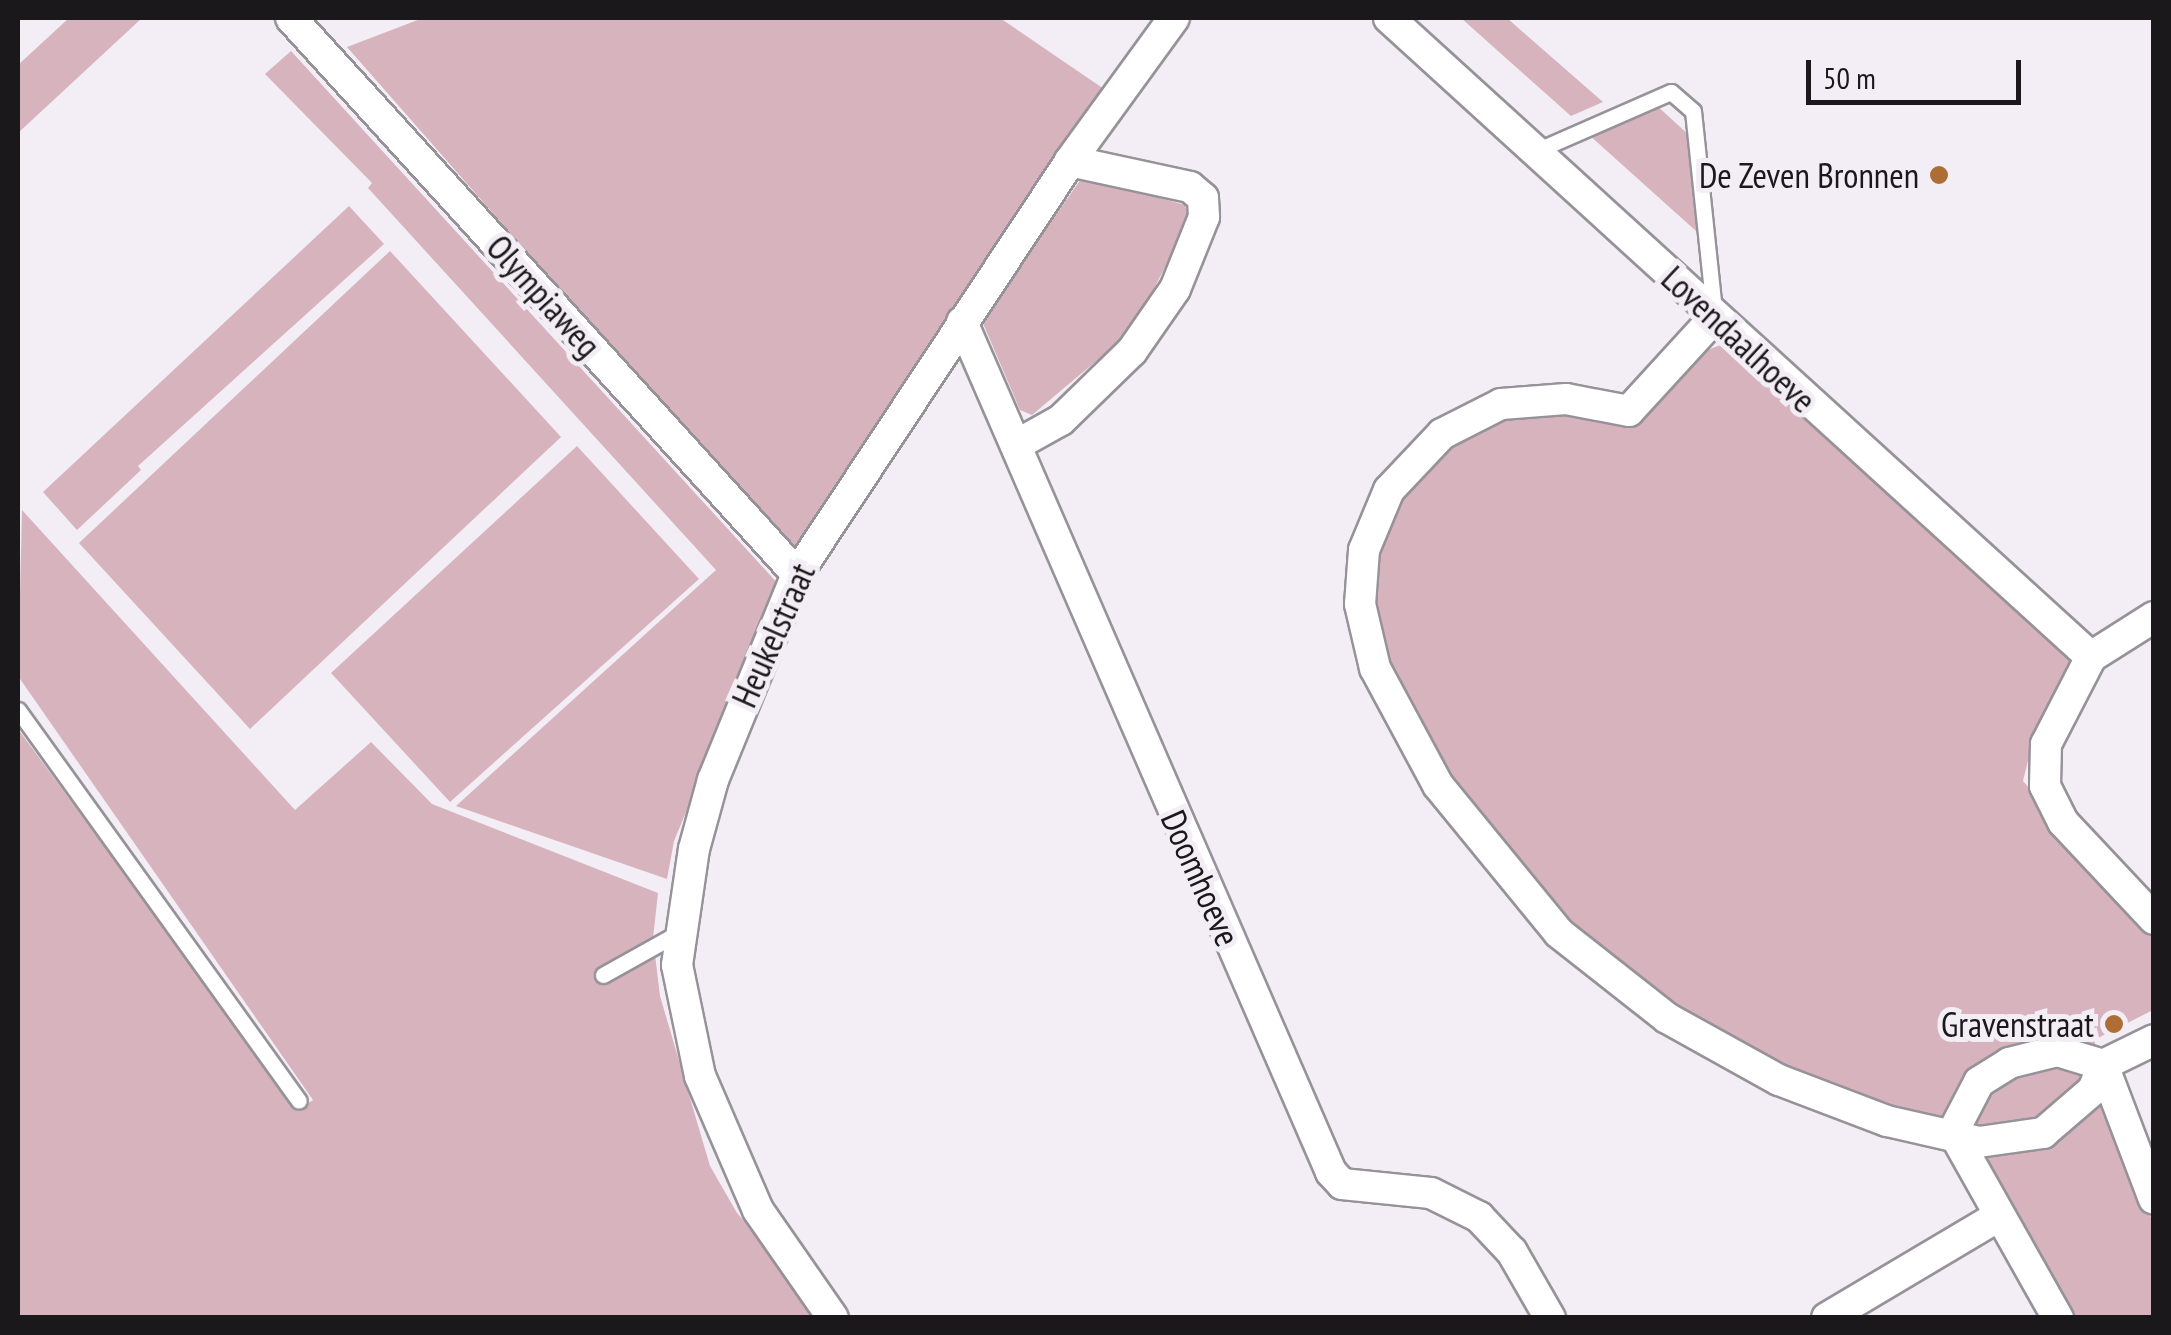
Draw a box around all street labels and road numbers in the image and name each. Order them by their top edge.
street label: Olympiaweg [478,226,610,366]
street label: Lovendaalhoeve [1653,257,1825,421]
street label: Heukelstraat [723,557,823,713]
street label: Doomhoeve [1153,804,1249,952]

